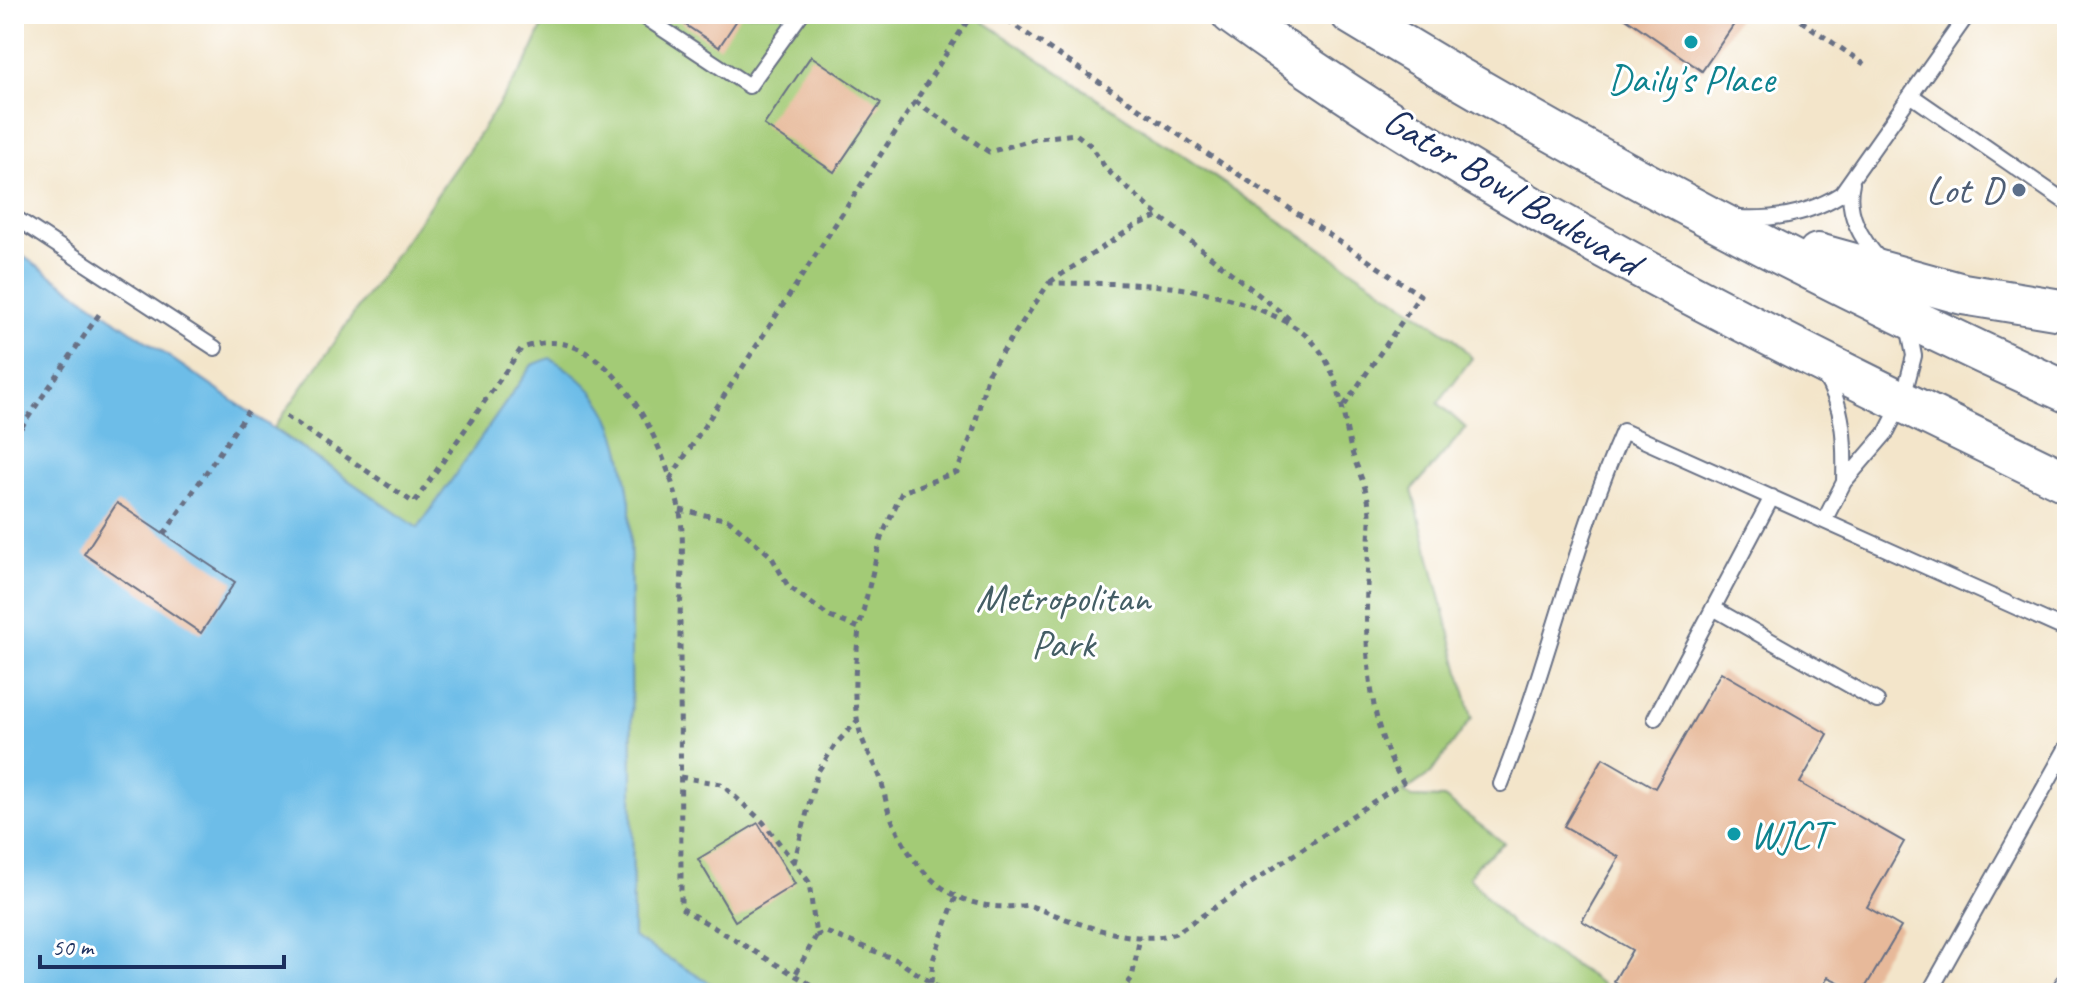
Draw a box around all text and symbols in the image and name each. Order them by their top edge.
marker: Daily's Place [1682,33,1700,51]
place label: Daily's Place [1607,54,1778,104]
street label: Gator Bowl Boulevard [1375,95,1655,290]
place label: Lot D [1926,165,2006,215]
marker: Lot D [2010,181,2028,199]
park label: Metropolitan Park [976,573,1152,669]
place label: WJCT [1750,809,1836,859]
marker: WJCT [1725,825,1743,843]
scale bar [40,919,284,969]
text: 50 m [52,932,95,962]

